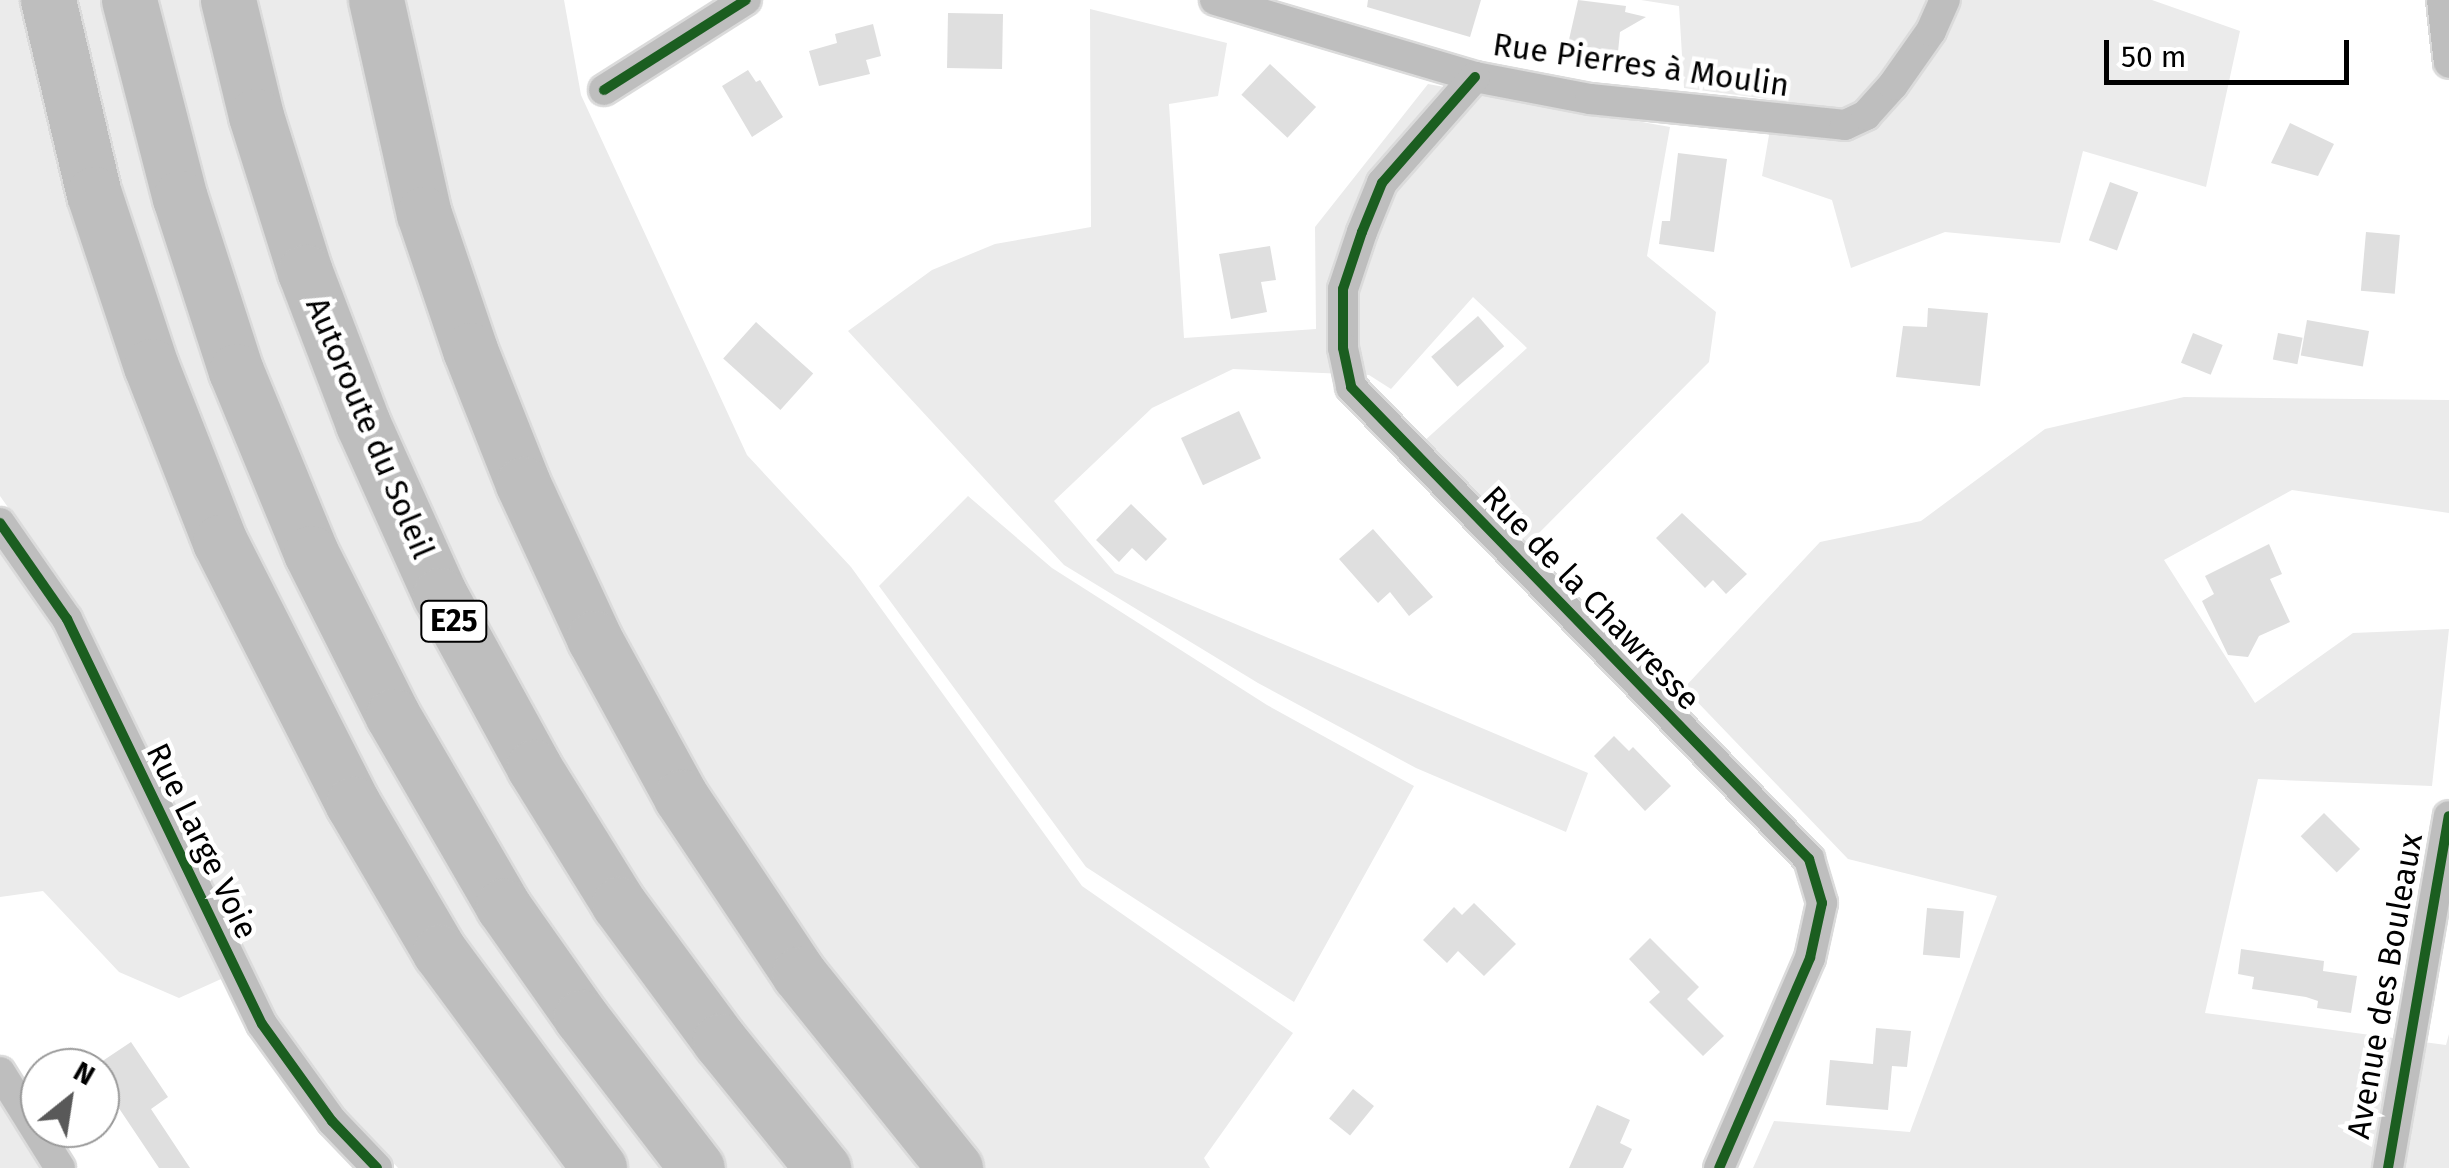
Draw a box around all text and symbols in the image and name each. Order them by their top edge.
scale bar [2109,20,2354,82]
street label: Rue Pierres à Moulin [1490,25,1792,105]
text: 50 m [2121,39,2186,75]
street label: Autoroute du Soleil [298,292,442,564]
street label: Rue de la Chawresse [1474,478,1708,718]
road number: E25 [419,596,489,646]
street label: Rue Large Voie [138,737,266,945]
street label: Avenue des Bouleaux [2339,830,2431,1142]
north arrow [20,1048,120,1148]
text: N [68,1054,101,1092]

